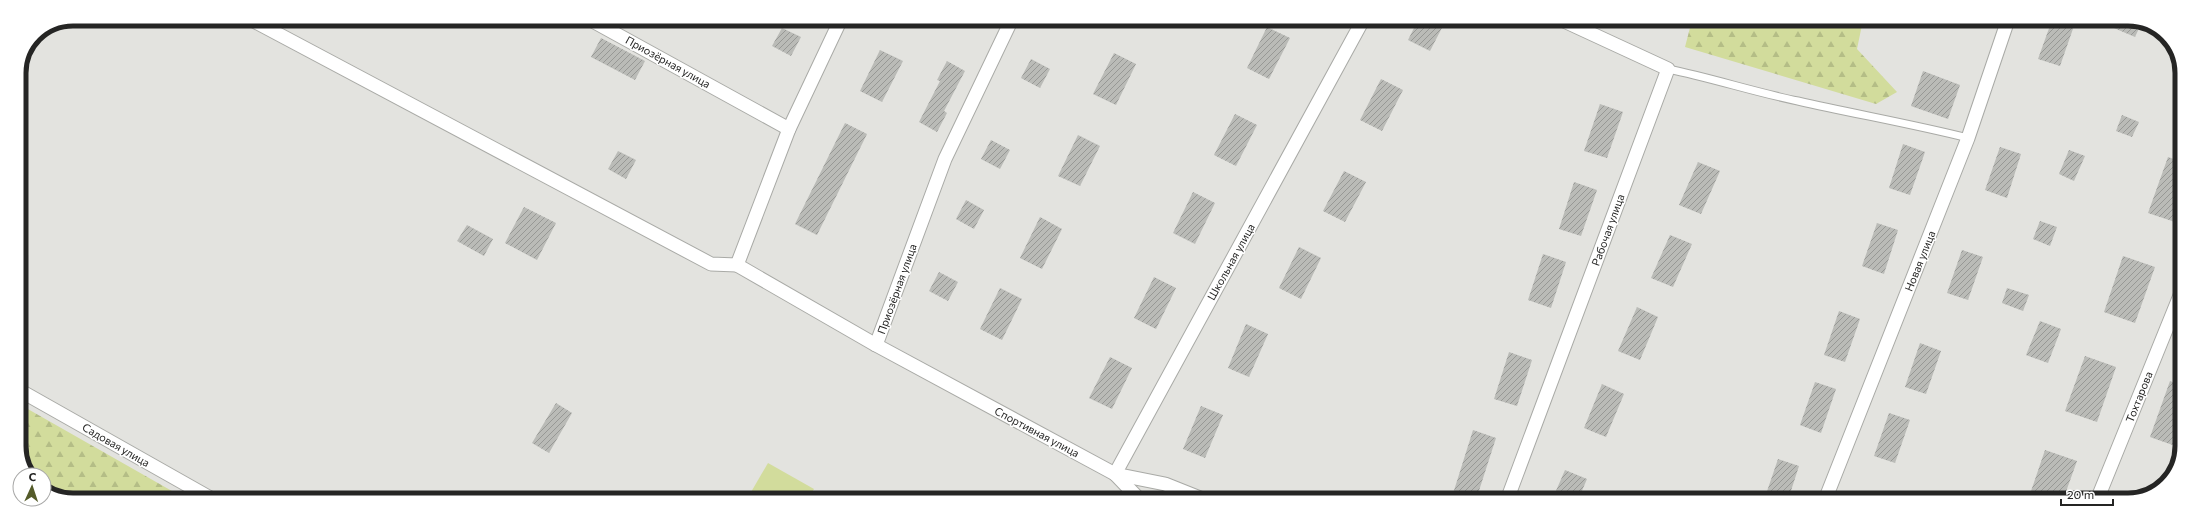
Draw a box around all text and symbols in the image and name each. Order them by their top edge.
street label: Приозёрная улица [624,33,713,90]
street label: Рабочая улица [1589,192,1627,267]
street label: Школьная улица [1204,221,1257,302]
street label: Новая улица [1901,229,1938,293]
street label: Приозёрная улица [874,242,919,336]
street label: Тохтарова [2122,369,2155,424]
street label: Спортивная улица [993,404,1082,459]
street label: Садовая улица [80,420,152,469]
north arrow [12,467,52,507]
text: С [28,470,37,483]
scale bar [2061,481,2113,507]
text: 20 m [2067,487,2094,501]

